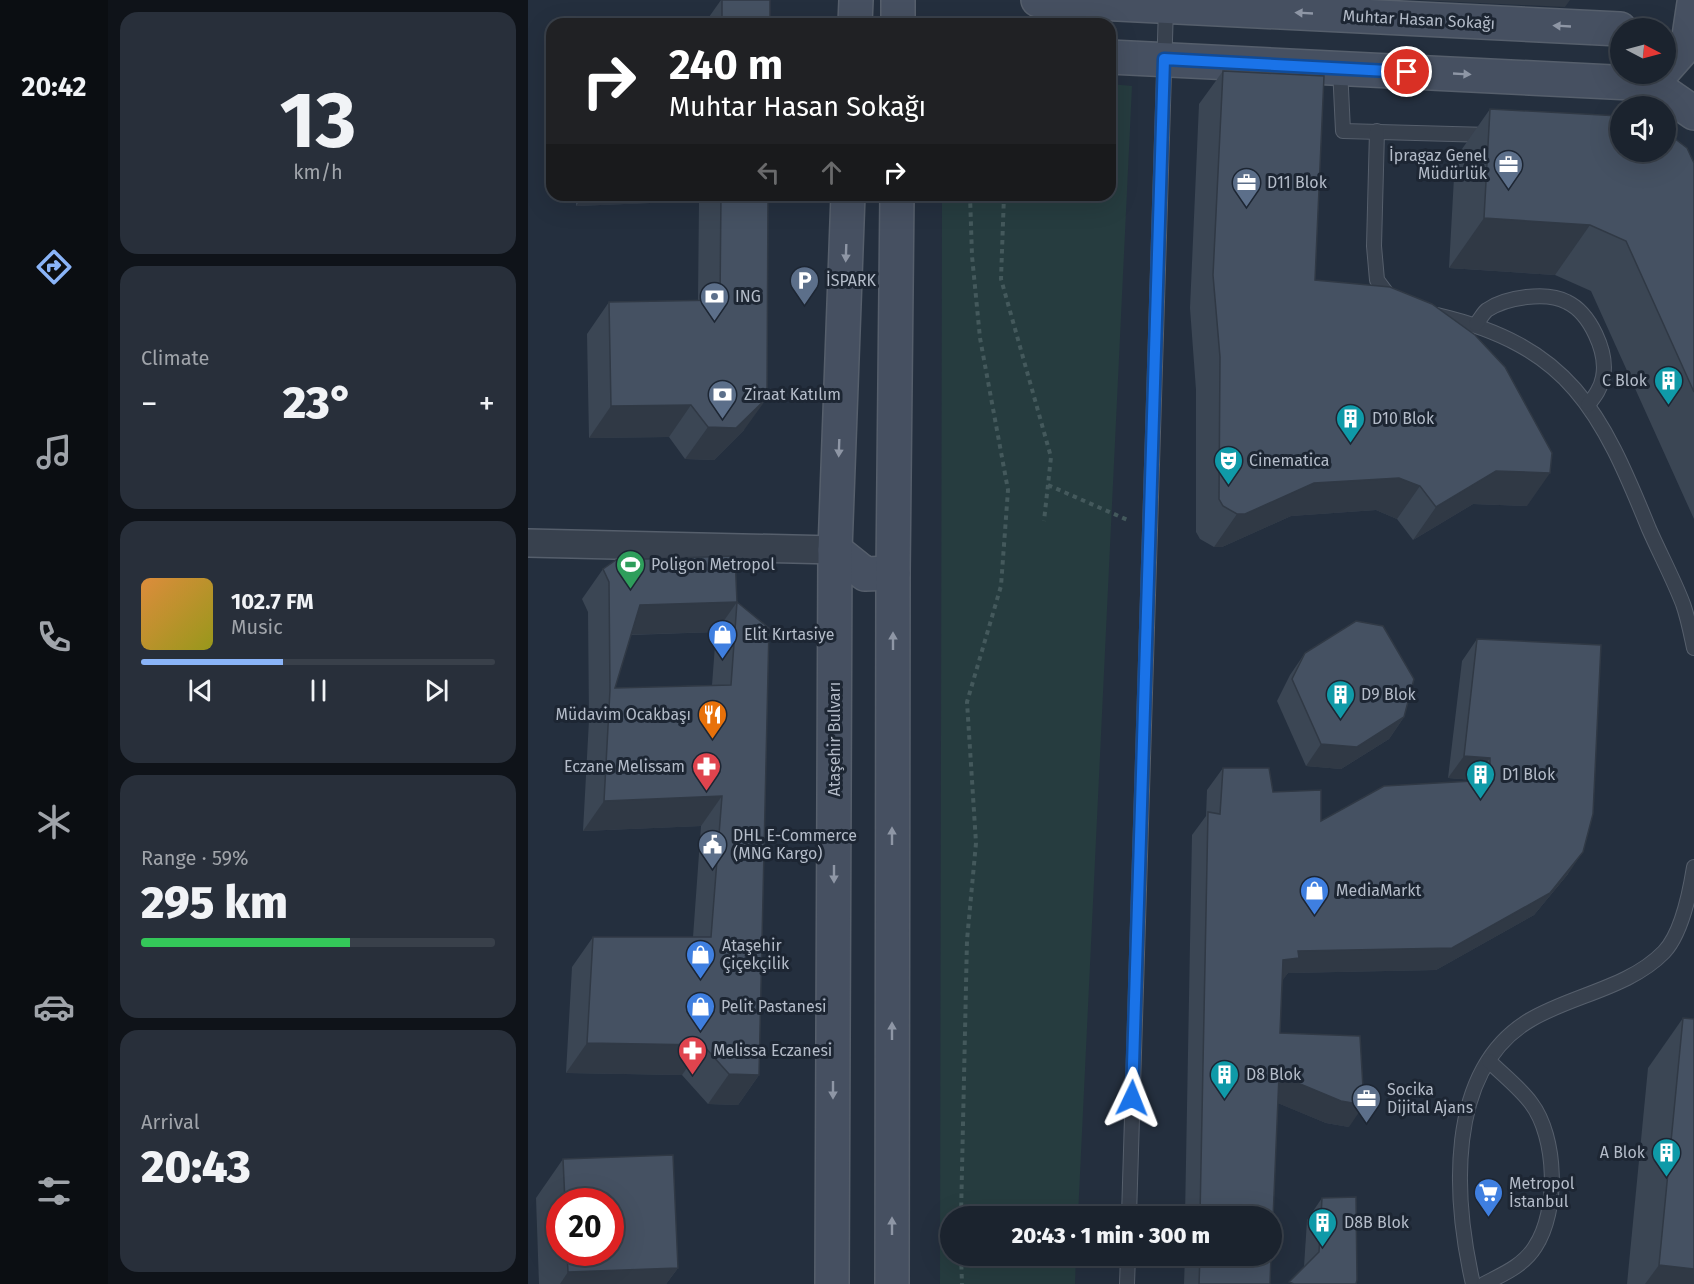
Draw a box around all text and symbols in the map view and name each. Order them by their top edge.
street label: Muhtar Hasan Sokağı [1342,6,1496,33]
one-way arrow [1294,9,1313,18]
north arrow [1610,18,1676,84]
map controls [1610,18,1676,162]
one-way arrow [1552,21,1571,31]
text: 240 m [669,40,783,90]
icon: right [570,42,648,120]
pin [1381,46,1432,97]
icon: arrive [1390,55,1423,88]
one-way arrow [1453,70,1472,79]
text: 20:42 [22,71,86,103]
text: 13 [280,74,356,168]
text: Muhtar Hasan Sokağı [669,91,926,123]
button: sound [1610,96,1676,162]
place label: İpragaz Genel Müdürlük [1389,145,1488,183]
office icon: İpragaz Genel Müdürlük [1492,148,1524,190]
icon: left [752,156,785,189]
icon: ahead [815,156,848,189]
icon: right [878,156,911,189]
text: km/h [293,160,343,184]
office icon: D11 Blok [1230,166,1262,208]
place label: D11 Blok [1267,173,1328,192]
one-way arrow [842,244,851,263]
icon: directions [33,246,75,288]
parking icon: İSPARK [789,264,821,306]
place label: İSPARK [826,270,877,290]
bank icon: ING [698,280,730,322]
place label: ING [735,287,761,306]
text: Climate [141,346,209,370]
building icon: C Blok [1652,364,1684,406]
place label: C Blok [1602,371,1648,390]
text: 23° [283,376,353,430]
bank icon: Ziraat Katılım [707,378,739,420]
text: − [141,384,158,424]
text: + [479,384,495,424]
place label: Ziraat Katılım [744,385,841,404]
building icon: D10 Blok [1335,402,1367,444]
place label: D10 Blok [1372,409,1435,428]
icon: music [33,431,75,473]
one-way arrow [834,439,843,458]
theatre icon: Cinematica [1212,444,1244,486]
place label: Cinematica [1249,451,1329,470]
sports icon: Poligon Metropol [614,548,646,590]
place label: Poligon Metropol [651,555,775,574]
text: 102.7 FM [231,588,313,615]
text: Music [231,615,283,639]
icon: phone [33,616,75,658]
shop icon: Elit Kırtasiye [707,618,739,660]
place label: Elit Kırtasiye [744,625,835,644]
one-way arrow [888,631,898,650]
icon: previous [184,674,217,707]
icon: pause [302,674,335,707]
icon: next [420,674,453,707]
building icon: D9 Blok [1324,678,1356,720]
street label: Ataşehir Bulvarı [825,682,845,796]
place label: D9 Blok [1361,685,1417,704]
restaurant icon: Müdavim Ocakbaşı [696,698,728,740]
place label: Müdavim Ocakbaşı [556,705,691,725]
pharmacy icon: Eczane Melissam [690,750,722,792]
place label: Eczane Melissam [564,757,685,776]
building icon: D1 Blok [1465,758,1497,800]
place label: D1 Blok [1502,765,1556,784]
icon: climate [33,801,75,843]
place label: DHL E-Commerce (MNG Kargo) [733,826,857,863]
one-way arrow [887,826,897,845]
public building icon: DHL E-Commerce (MNG Kargo) [696,828,728,870]
text: Range · 59% [141,846,249,870]
one-way arrow [829,865,839,884]
shop icon: MediaMarkt [1299,874,1331,916]
text: 295 km [141,876,288,930]
place label: MediaMarkt [1336,881,1421,900]
place label: Ataşehir Çiçekçilik [722,936,790,974]
shop icon: Ataşehir Çiçekçilik [685,938,717,980]
icon: car [33,986,75,1028]
shop icon: Pelit Pastanesi [684,990,716,1032]
place label: Pelit Pastanesi [721,997,827,1016]
one-way arrow [887,1021,897,1040]
pharmacy icon: Melissa Eczanesi [676,1034,708,1076]
place label: Melissa Eczanesi [713,1041,832,1060]
building icon: D8 Blok [1209,1058,1241,1100]
place label: D8 Blok [1246,1065,1302,1084]
position arrow [1100,1066,1164,1130]
place label: Socika Dijital Ajans [1387,1080,1473,1117]
one-way arrow [828,1081,838,1100]
office icon: Socika Dijital Ajans [1350,1082,1382,1124]
text: Arrival [141,1110,200,1134]
building icon: A Blok [1650,1136,1682,1178]
text: 20:43 [141,1140,251,1194]
place label: A Blok [1600,1143,1646,1162]
icon: filters [33,1170,75,1212]
place label: Metropol İstanbul [1509,1174,1575,1211]
supermarket icon: Metropol İstanbul [1472,1176,1504,1218]
speed limit sign: 20 [546,1188,624,1266]
building icon: D8B Blok [1307,1206,1339,1248]
place label: D8B Blok [1344,1213,1410,1232]
one-way arrow [887,1216,897,1235]
text: 20:43 · 1 min · 300 m [1012,1222,1210,1249]

